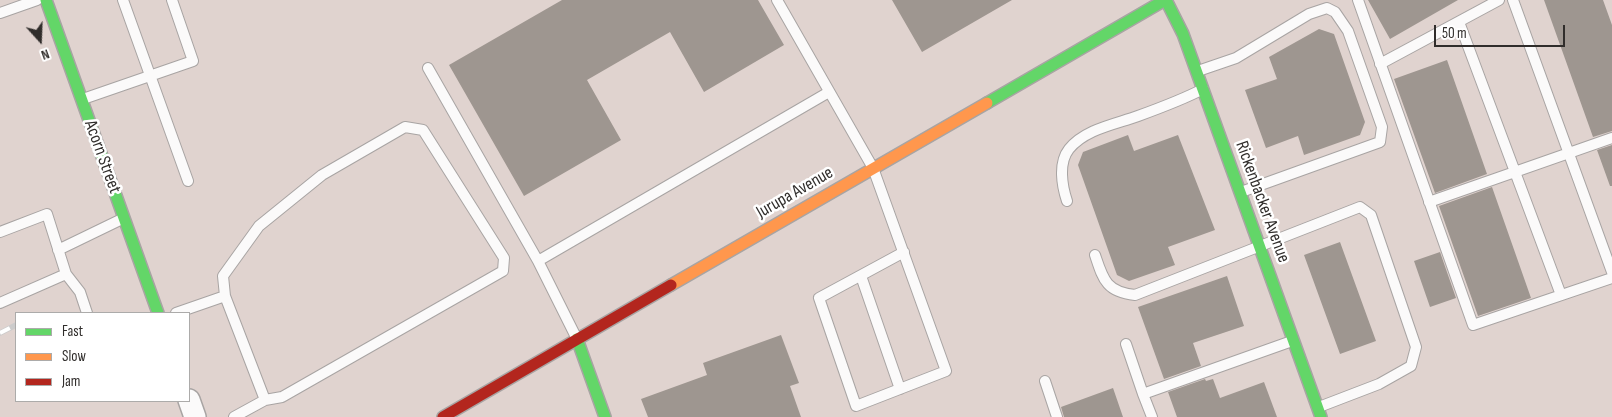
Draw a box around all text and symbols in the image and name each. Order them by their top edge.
north arrow [15,15,65,65]
scale bar [1437,15,1568,47]
text: 50 m [1442,24,1467,43]
text: N [39,45,52,64]
street label: Acorn Street [79,117,125,197]
street label: Rickenbacker Avenue [1230,138,1294,266]
street label: Jurupa Avenue [753,162,837,224]
legend [15,312,190,402]
text: Fast [62,322,83,341]
text: Slow [62,347,86,366]
text: Jam [62,372,80,391]

